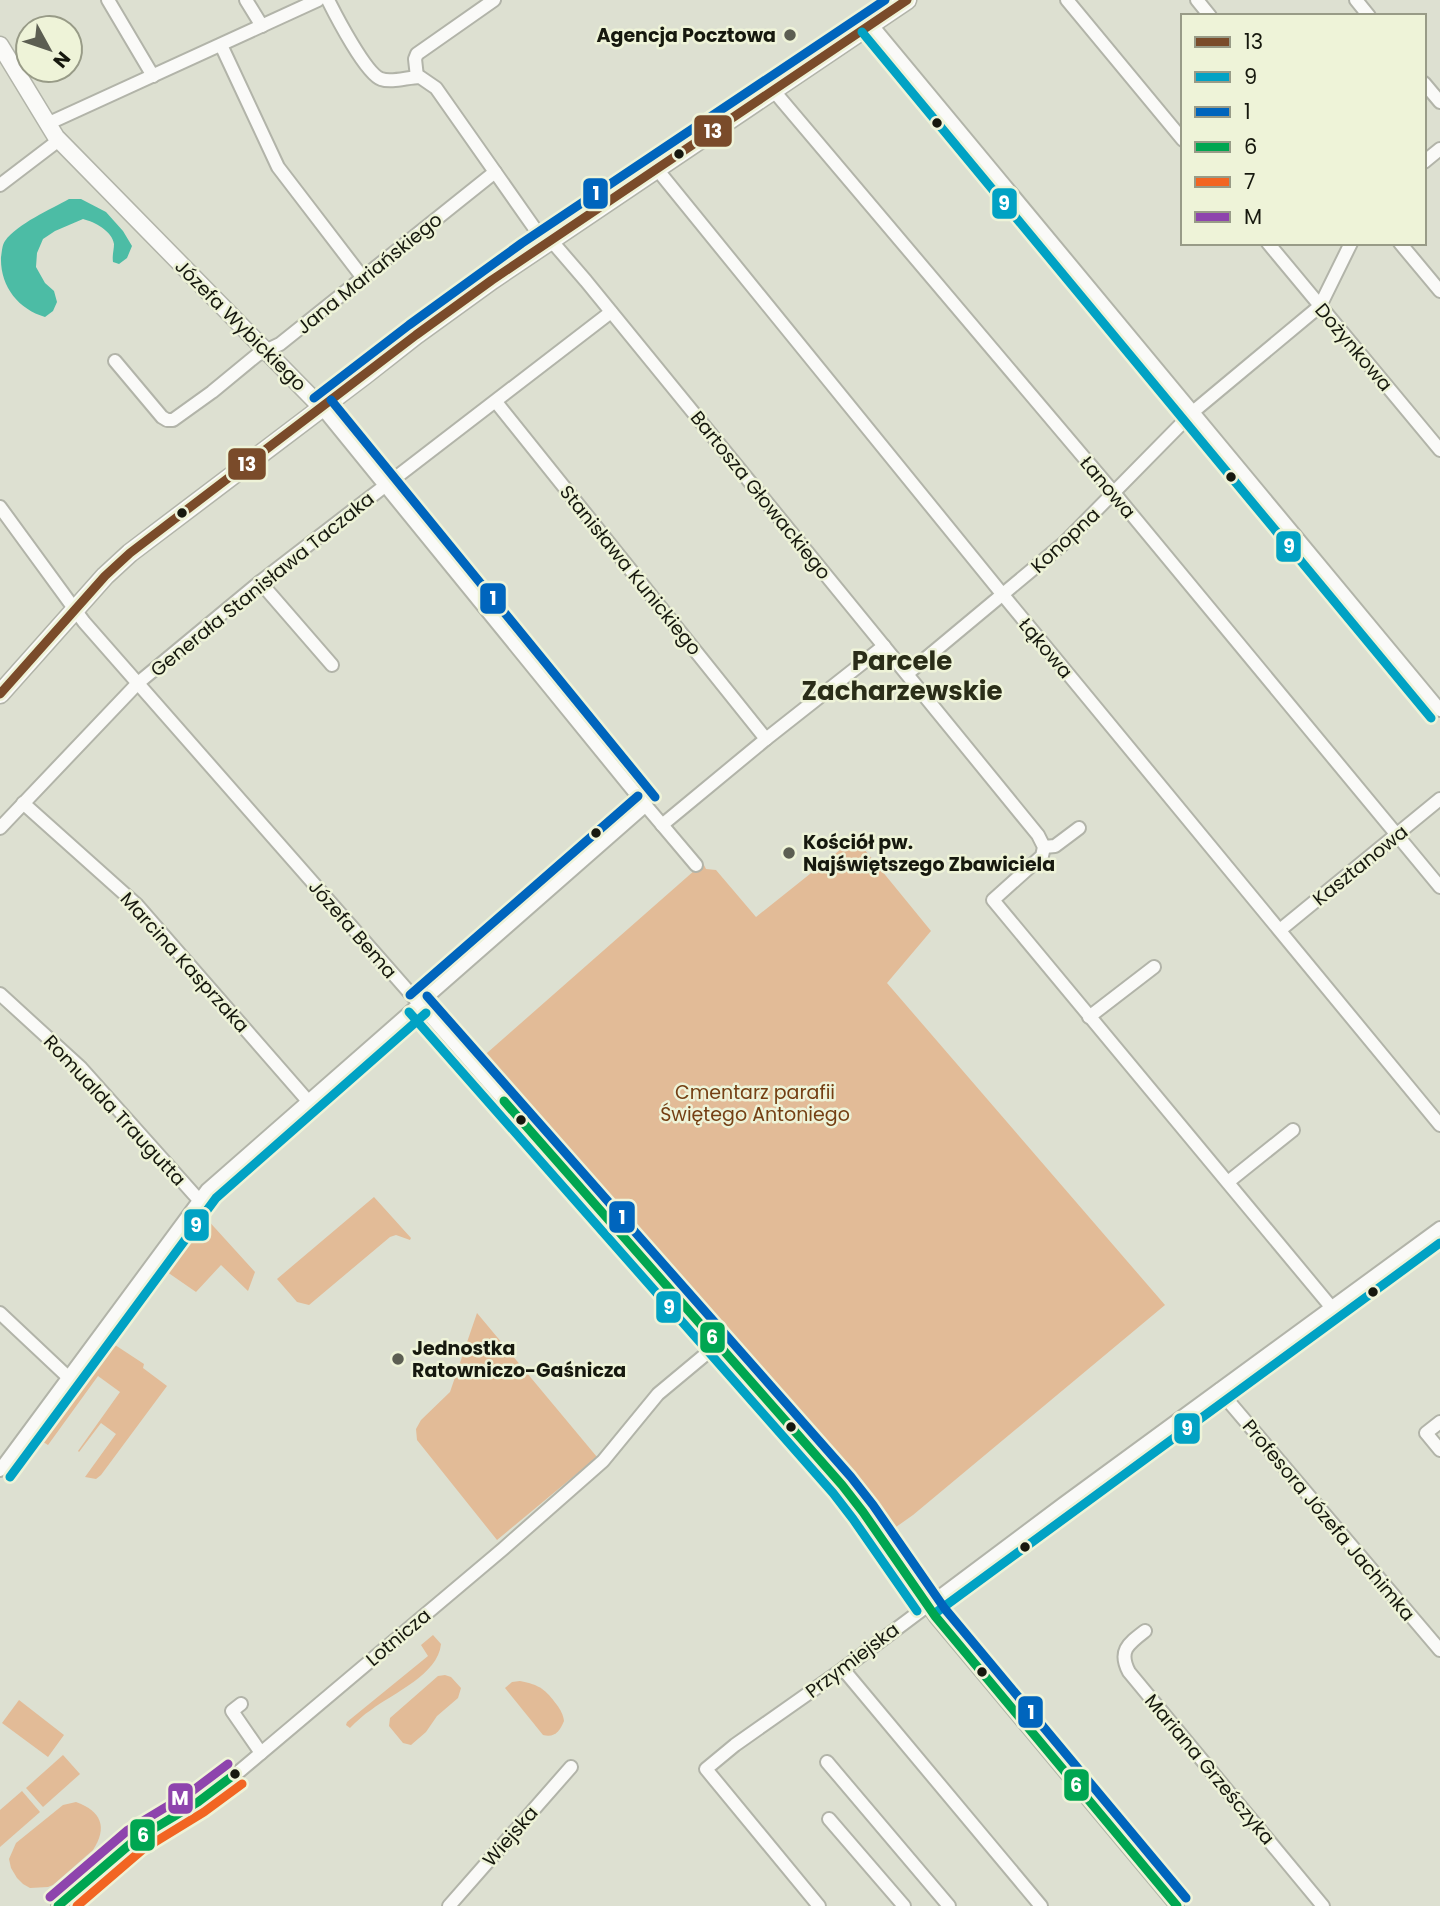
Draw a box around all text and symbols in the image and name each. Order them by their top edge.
north arrow [14,14,84,84]
legend [1181,14,1426,245]
place label: Agencja Pocztowa [597,22,776,49]
marker: Agencja Pocztowa [782,27,798,43]
text: 13 [1244,27,1263,56]
text: N [47,45,77,74]
text: 9 [1244,62,1257,91]
text: 1 [1244,97,1251,126]
line badge: 13 [693,114,733,148]
unlabelled marker [930,116,944,130]
text: 13 [704,118,722,145]
text: 6 [1244,132,1257,161]
unlabelled marker [672,147,686,161]
text: 7 [1244,167,1255,196]
line badge: 1 [582,177,609,210]
text: 1 [592,180,600,207]
line badge: 9 [991,187,1018,220]
text: 9 [998,190,1010,217]
text: M [1244,202,1262,231]
street label: Jana Mariańskiego [291,206,448,341]
street label: Józefa Wybickiego [169,253,313,397]
street label: Dożynkowa [1309,297,1398,397]
street label: Bartosza Głowackiego [684,405,837,585]
line badge: 13 [227,447,267,481]
street label: Łanowa [1074,450,1142,524]
text: 13 [238,451,256,478]
unlabelled marker [1224,470,1238,484]
street label: Stanisława Kunickiego [553,479,708,661]
street label: Generała Stanisława Taczaka [145,486,380,683]
street label: Konopna [1025,501,1106,579]
unlabelled marker [175,506,189,520]
line badge: 9 [1275,530,1302,563]
text: 9 [1283,533,1295,560]
line badge: 1 [479,582,507,615]
text: 1 [489,585,497,612]
street label: Łąkowa [1012,612,1079,684]
district label: Parcele Zacharzewskie [802,643,1002,709]
street label: Kasztanowa [1307,819,1414,912]
unlabelled marker [589,826,603,840]
place label: Kościół pw. Najświętszego Zbawiciela [803,829,1055,878]
marker: Kościół pw. Najświętszego Zbawiciela [781,845,797,861]
street label: Józefa Bema [302,874,403,984]
street label: Marcina Kasprzaka [114,886,255,1039]
street label: Romualda Traugutta [37,1029,192,1192]
park label: Cmentarz parafii Świętego Antoniego [660,1079,850,1128]
unlabelled marker [514,1113,528,1127]
line badge: 1 [608,1200,636,1234]
text: 1 [618,1204,626,1231]
line badge: 9 [183,1208,210,1242]
text: 9 [190,1212,202,1239]
unlabelled marker [1366,1285,1380,1299]
line badge: 9 [655,1290,682,1324]
text: 9 [663,1294,675,1321]
line badge: 6 [699,1321,726,1354]
text: 6 [706,1324,718,1351]
place label: Jednostka Ratowniczo-Gaśnicza [412,1335,626,1384]
marker: Jednostka Ratowniczo-Gaśnicza [390,1351,406,1367]
line badge: 9 [1173,1412,1201,1445]
street label: Profesora Józefa Jachimka [1236,1414,1421,1627]
text: 9 [1181,1415,1193,1442]
unlabelled marker [784,1420,798,1434]
unlabelled marker [1018,1540,1032,1554]
street label: Lotnicza [360,1602,437,1673]
street label: Przymiejska [800,1616,905,1704]
unlabelled marker [975,1665,989,1679]
street label: Mariana Grześczyka [1138,1688,1281,1851]
line badge: 1 [1017,1695,1044,1729]
text: 1 [1027,1699,1035,1726]
unlabelled marker [228,1767,242,1781]
line badge: 6 [1063,1768,1090,1802]
text: 6 [1070,1772,1082,1799]
line badge: M [167,1782,194,1815]
text: M [171,1785,189,1812]
street label: Wiejska [476,1800,544,1872]
line badge: 6 [129,1818,156,1852]
text: 6 [137,1822,149,1849]

